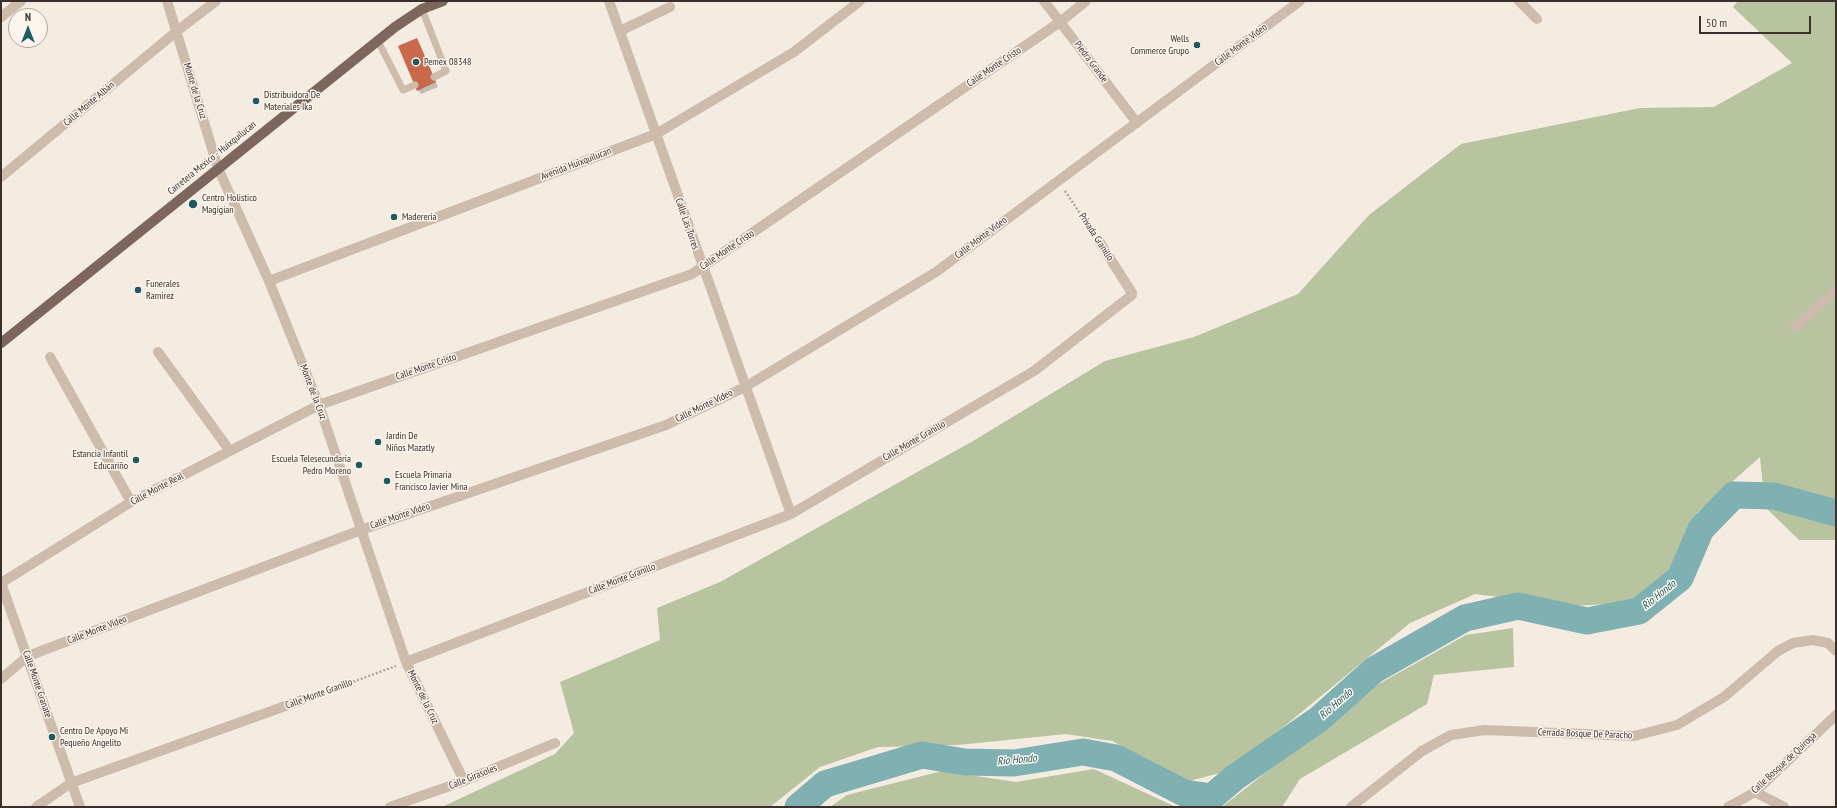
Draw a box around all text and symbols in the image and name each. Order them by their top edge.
north arrow [8,8,48,48]
scale bar [1701,8,1813,34]
text: N [25,10,31,24]
text: 50 m [1706,15,1727,30]
street label: Calle Monte Vídeo [1212,21,1270,69]
place label: Wells Commerce Grupo [1130,33,1189,56]
street label: Piedra Grande [1072,39,1110,85]
marker: Wells Commerce Grupo [1192,40,1202,50]
street label: Calle Monte Cristo [964,44,1024,90]
place label: Pemex 08348 [424,56,472,68]
marker: Pemex 08348 [411,57,421,67]
street label: Monte de la Cruz [181,61,209,121]
street label: Calle Monte Albán [61,79,117,129]
place label: Distribuidora De Materiales Ika [264,89,320,112]
marker: Distribuidora De Materiales Ika [251,96,261,106]
street label: Carretera Mexico - Huixquilucan [165,119,259,197]
street label: Avenida Huixquilucan [539,145,613,183]
place label: Centro Holistico Magigian [202,192,257,216]
street label: Calle Las Torres [673,197,701,251]
marker: Centro Holistico Magigian [187,198,199,210]
place label: Madereria [402,211,437,223]
street label: Privada Granillo [1076,211,1116,263]
marker: Madereria [389,212,399,222]
street label: Calle Monte Vídeo [952,214,1010,262]
street label: Calle Monte Cristo [697,227,757,273]
place label: Funerales Ramirez [146,278,180,302]
marker: Funerales Ramirez [133,285,143,295]
street label: Calle Monte Cristo [394,351,458,383]
street label: Monte de la Cruz [297,363,329,421]
street label: Calle Monte Vídeo [673,387,735,425]
street label: Calle Monte Granillo [880,418,948,464]
place label: Jardin De Niños Mazatly [386,430,435,454]
marker: Jardin De Niños Mazatly [373,437,383,447]
place label: Estancia Infantil Educariño [72,448,128,472]
place label: Escuela Telesecundaria Pedro Moreno [272,453,351,476]
marker: Estancia Infantil Educariño [131,455,141,465]
marker: Escuela Telesecundaria Pedro Moreno [354,460,364,470]
place label: Escuela Primaria Francisco Javier Mina [395,469,468,492]
street label: Calle Monte Real [128,470,186,508]
marker: Escuela Primaria Francisco Javier Mina [382,476,392,486]
street label: Calle Monte Vídeo [368,500,432,532]
street label: Calle Monte Granillo [587,561,657,597]
water label: Rio Hondo [1639,577,1679,613]
street label: Calle Monte Vídeo [66,613,128,647]
street label: Calle Monte Granate [20,649,54,719]
street label: Monte de la Cruz [405,668,441,726]
street label: Calle Monte Granillo [284,676,354,712]
water label: Rio Hondo [1317,686,1355,722]
place label: Centro De Apoyo Mi Pequeño Angelito [60,725,128,748]
street label: Cerrada Bosque De Paracho [1538,726,1632,742]
street label: Calle Bosque de Quiroga [1749,730,1819,796]
marker: Centro De Apoyo Mi Pequeño Angelito [47,732,57,742]
water label: Rio Hondo [997,752,1037,768]
street label: Calle Girasoles [447,762,499,792]

